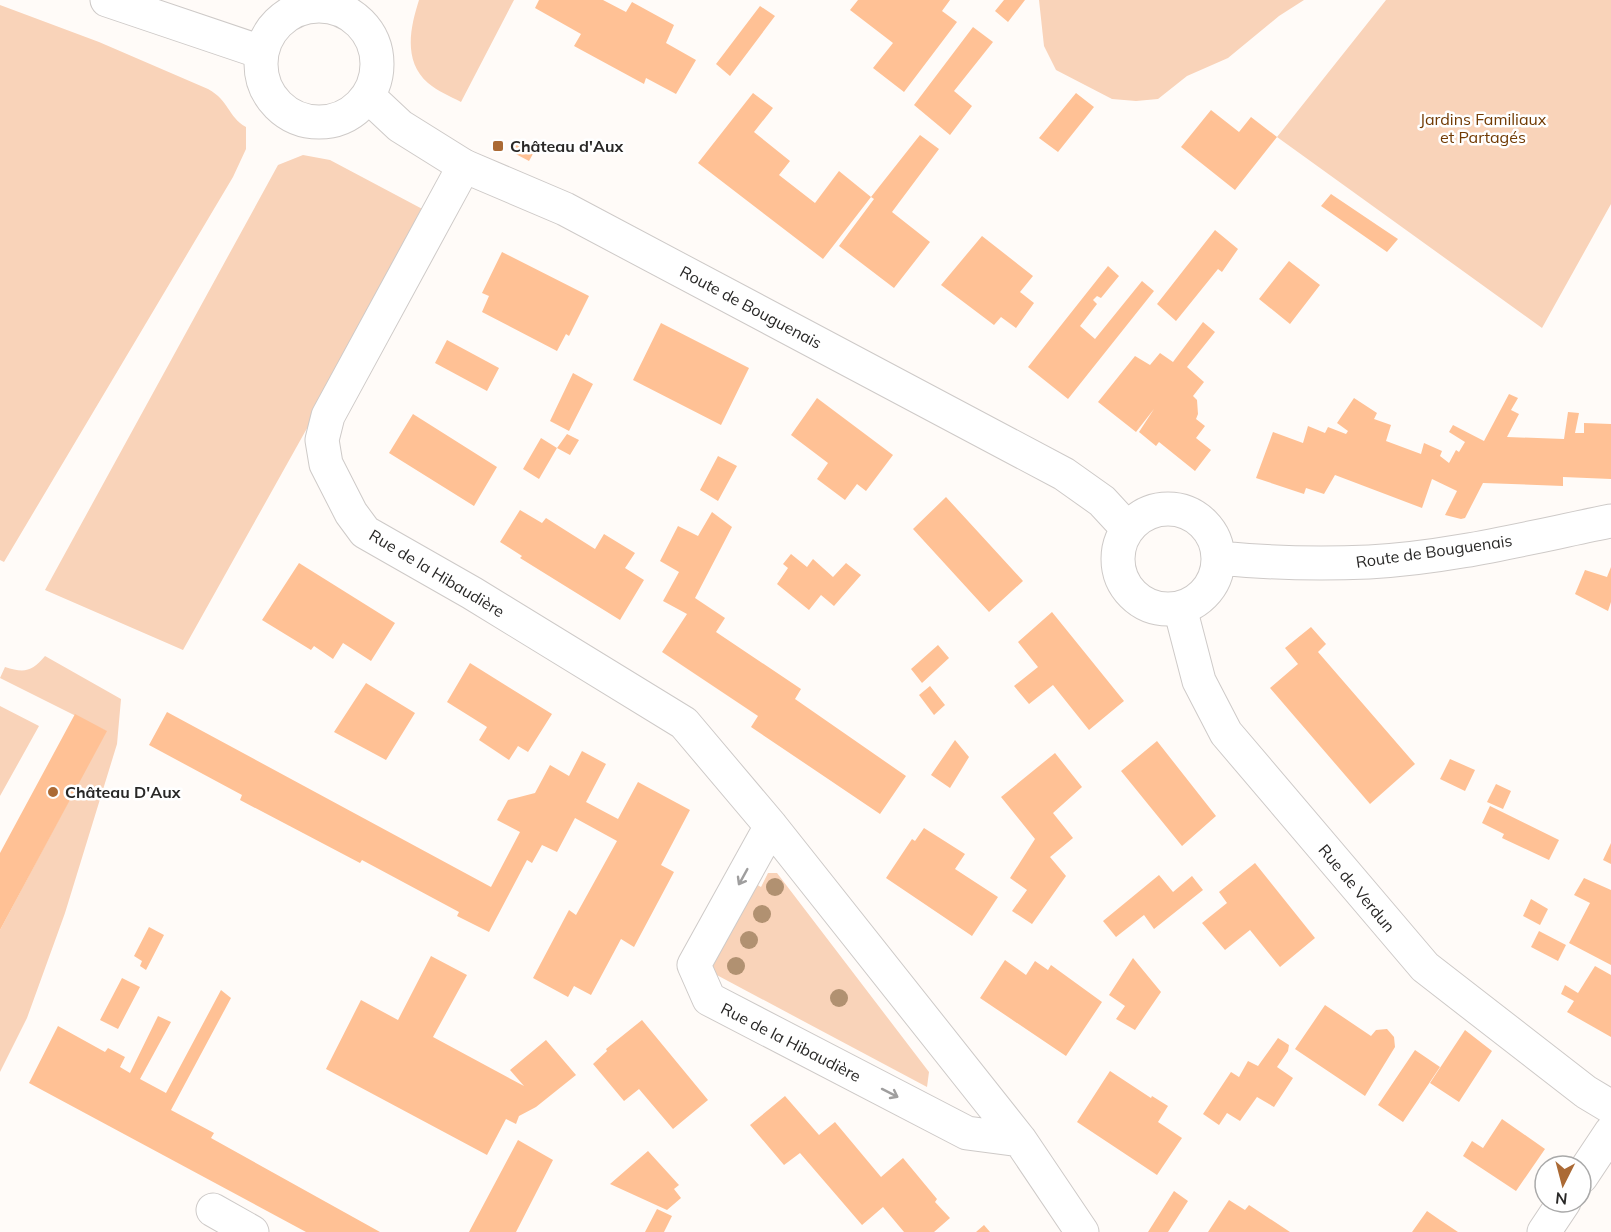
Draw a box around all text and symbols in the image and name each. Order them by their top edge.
park label: Jardins Familiaux et Partagés [1420,109,1547,147]
place label: Château d'Aux [510,136,623,156]
marker: Château d'Aux [491,139,505,153]
street label: Route de Bouguenais [677,261,825,353]
street label: Rue de la Hibaudière [366,525,508,621]
street label: Route de Bouguenais [1355,530,1514,572]
place label: Château D'Aux [65,782,181,802]
marker: Château D'Aux [46,785,60,799]
street label: Rue de Verdun [1314,840,1400,936]
one-way arrow [737,868,749,885]
street label: Rue de la Hibaudière [718,998,864,1086]
one-way arrow [881,1088,899,1100]
north arrow [1533,1154,1593,1214]
text: N [1554,1188,1568,1209]

